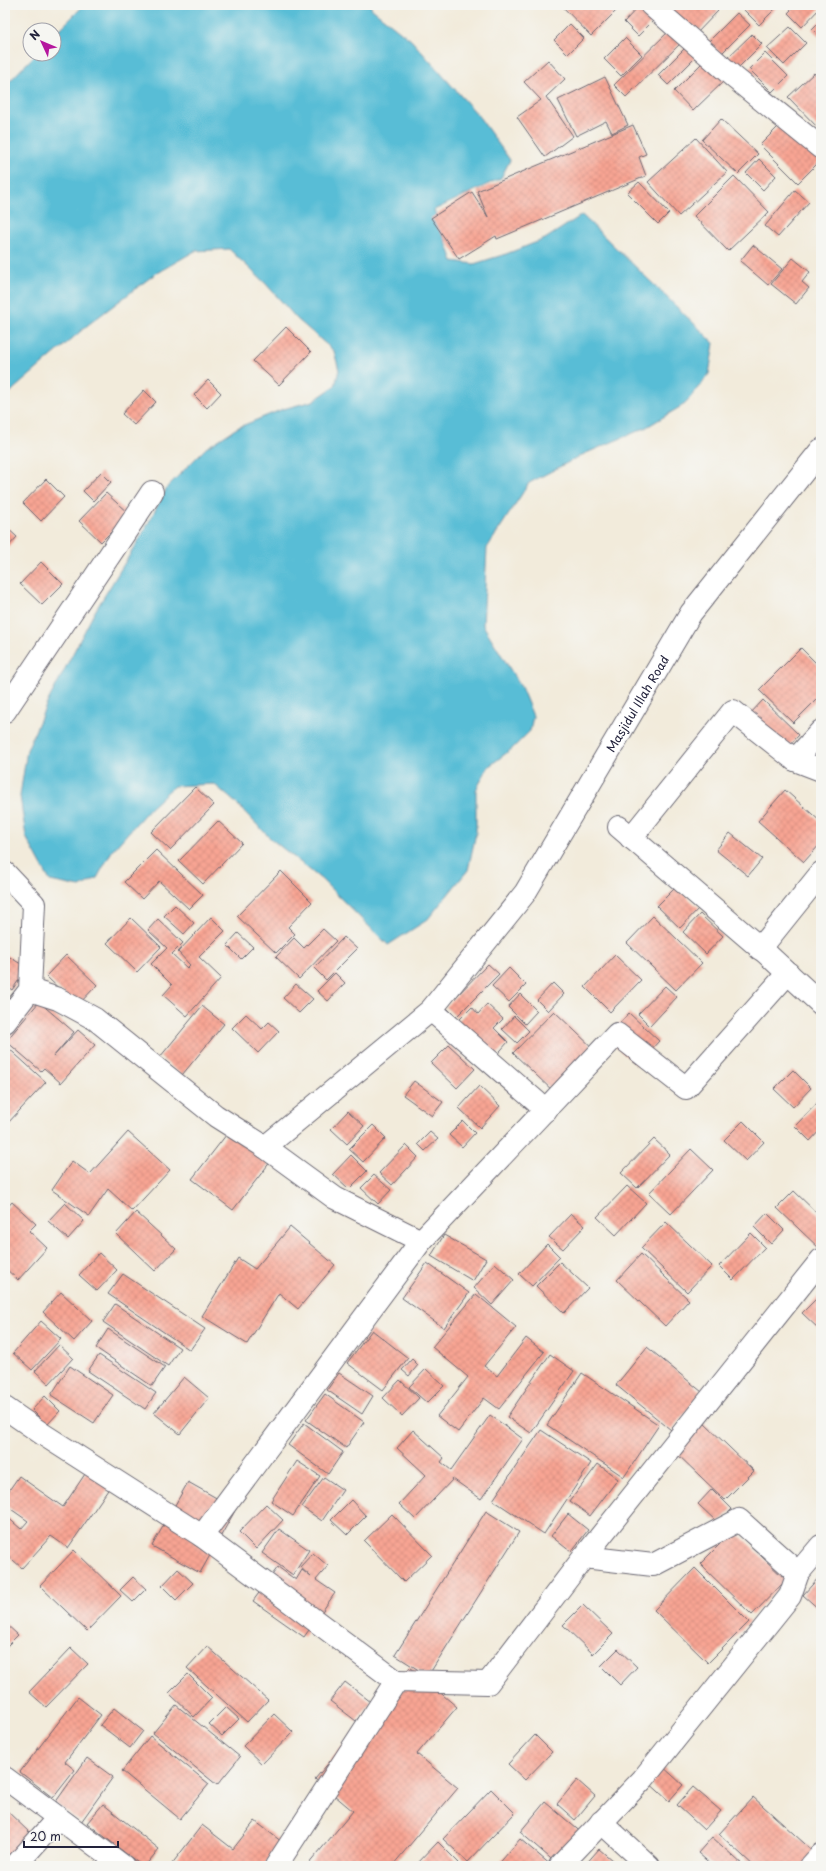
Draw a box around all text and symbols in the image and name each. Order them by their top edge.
north arrow [22,22,62,62]
text: N [25,25,44,44]
street label: Masjidul Illah Road [602,652,673,755]
scale bar [24,1823,118,1849]
text: 20 m [30,1827,61,1845]

